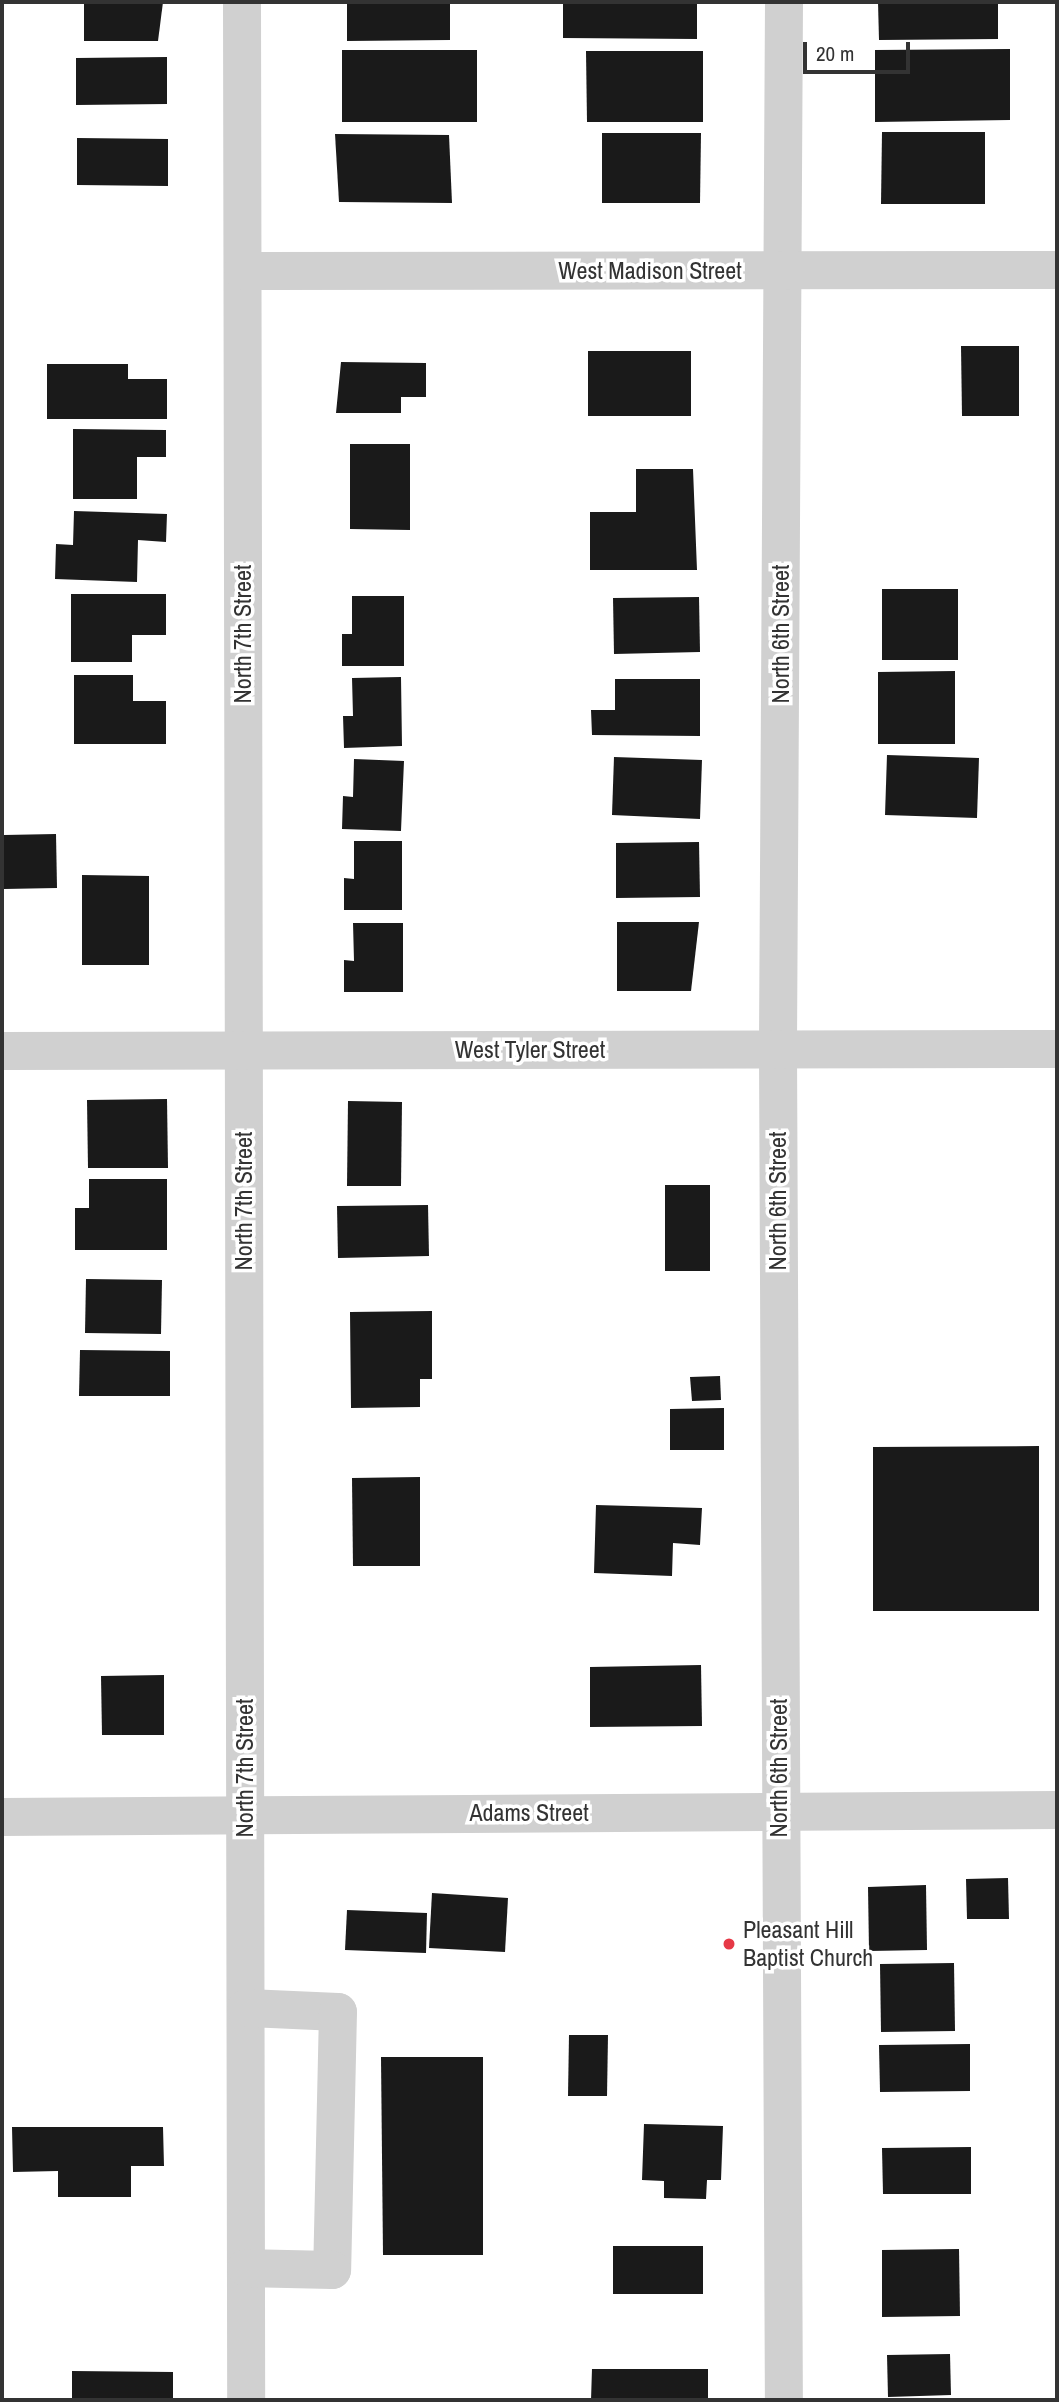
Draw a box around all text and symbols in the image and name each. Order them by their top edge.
scale bar [807,28,914,72]
text: 20 m [816,39,854,68]
street label: West Madison Street [558,257,742,285]
street label: North 7th Street [229,565,257,703]
street label: North 6th Street [767,565,795,703]
street label: West Tyler Street [455,1036,605,1064]
street label: North 7th Street [230,1132,258,1270]
street label: North 6th Street [764,1132,792,1270]
street label: North 7th Street [231,1699,259,1837]
street label: North 6th Street [765,1699,793,1837]
street label: Adams Street [469,1799,589,1827]
place label: Pleasant Hill Baptist Church [743,1916,873,1972]
marker: Pleasant Hill Baptist Church [721,1936,737,1952]

